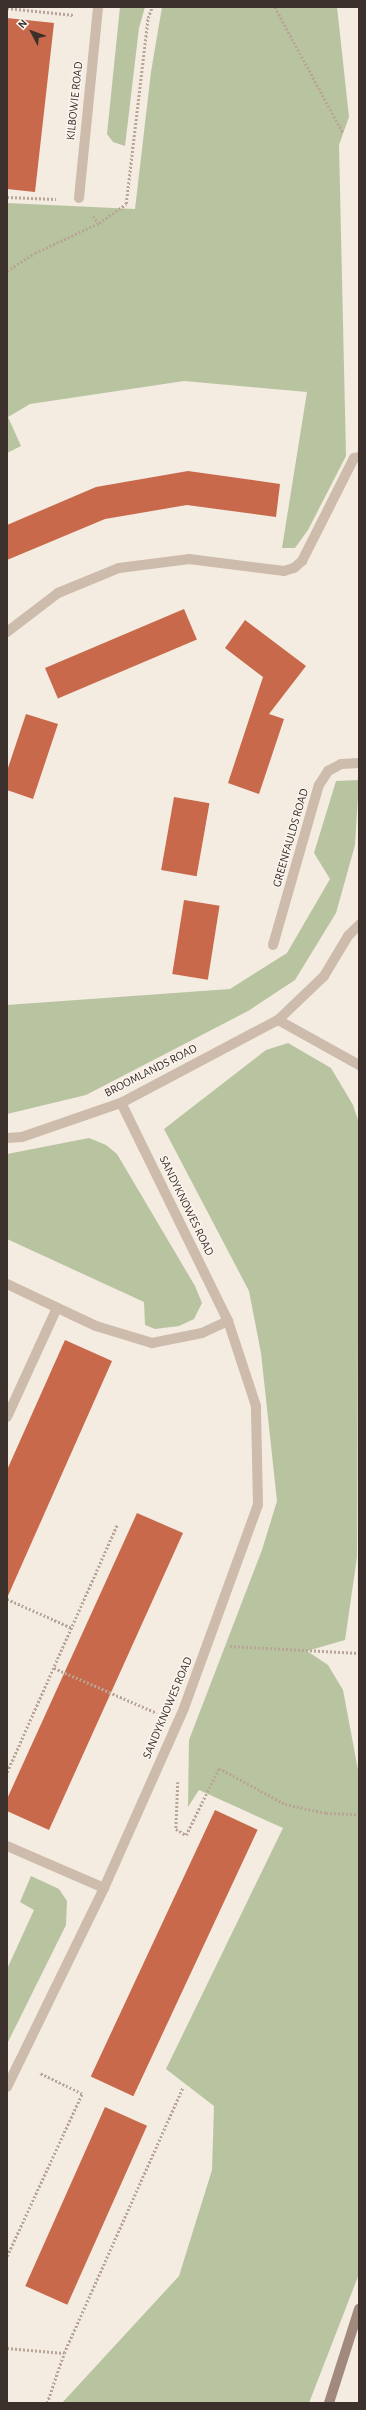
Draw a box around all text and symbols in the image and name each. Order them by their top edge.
north arrow [12,12,52,52]
text: N [16,17,29,30]
street label: KILBOWIE ROAD [64,61,86,141]
street label: GREENFAULDS ROAD [270,787,312,889]
street label: BROOMLANDS ROAD [102,1041,200,1101]
street label: SANDYKNOWES ROAD [156,1154,216,1258]
street label: SANDYKNOWES ROAD [140,1655,196,1761]

